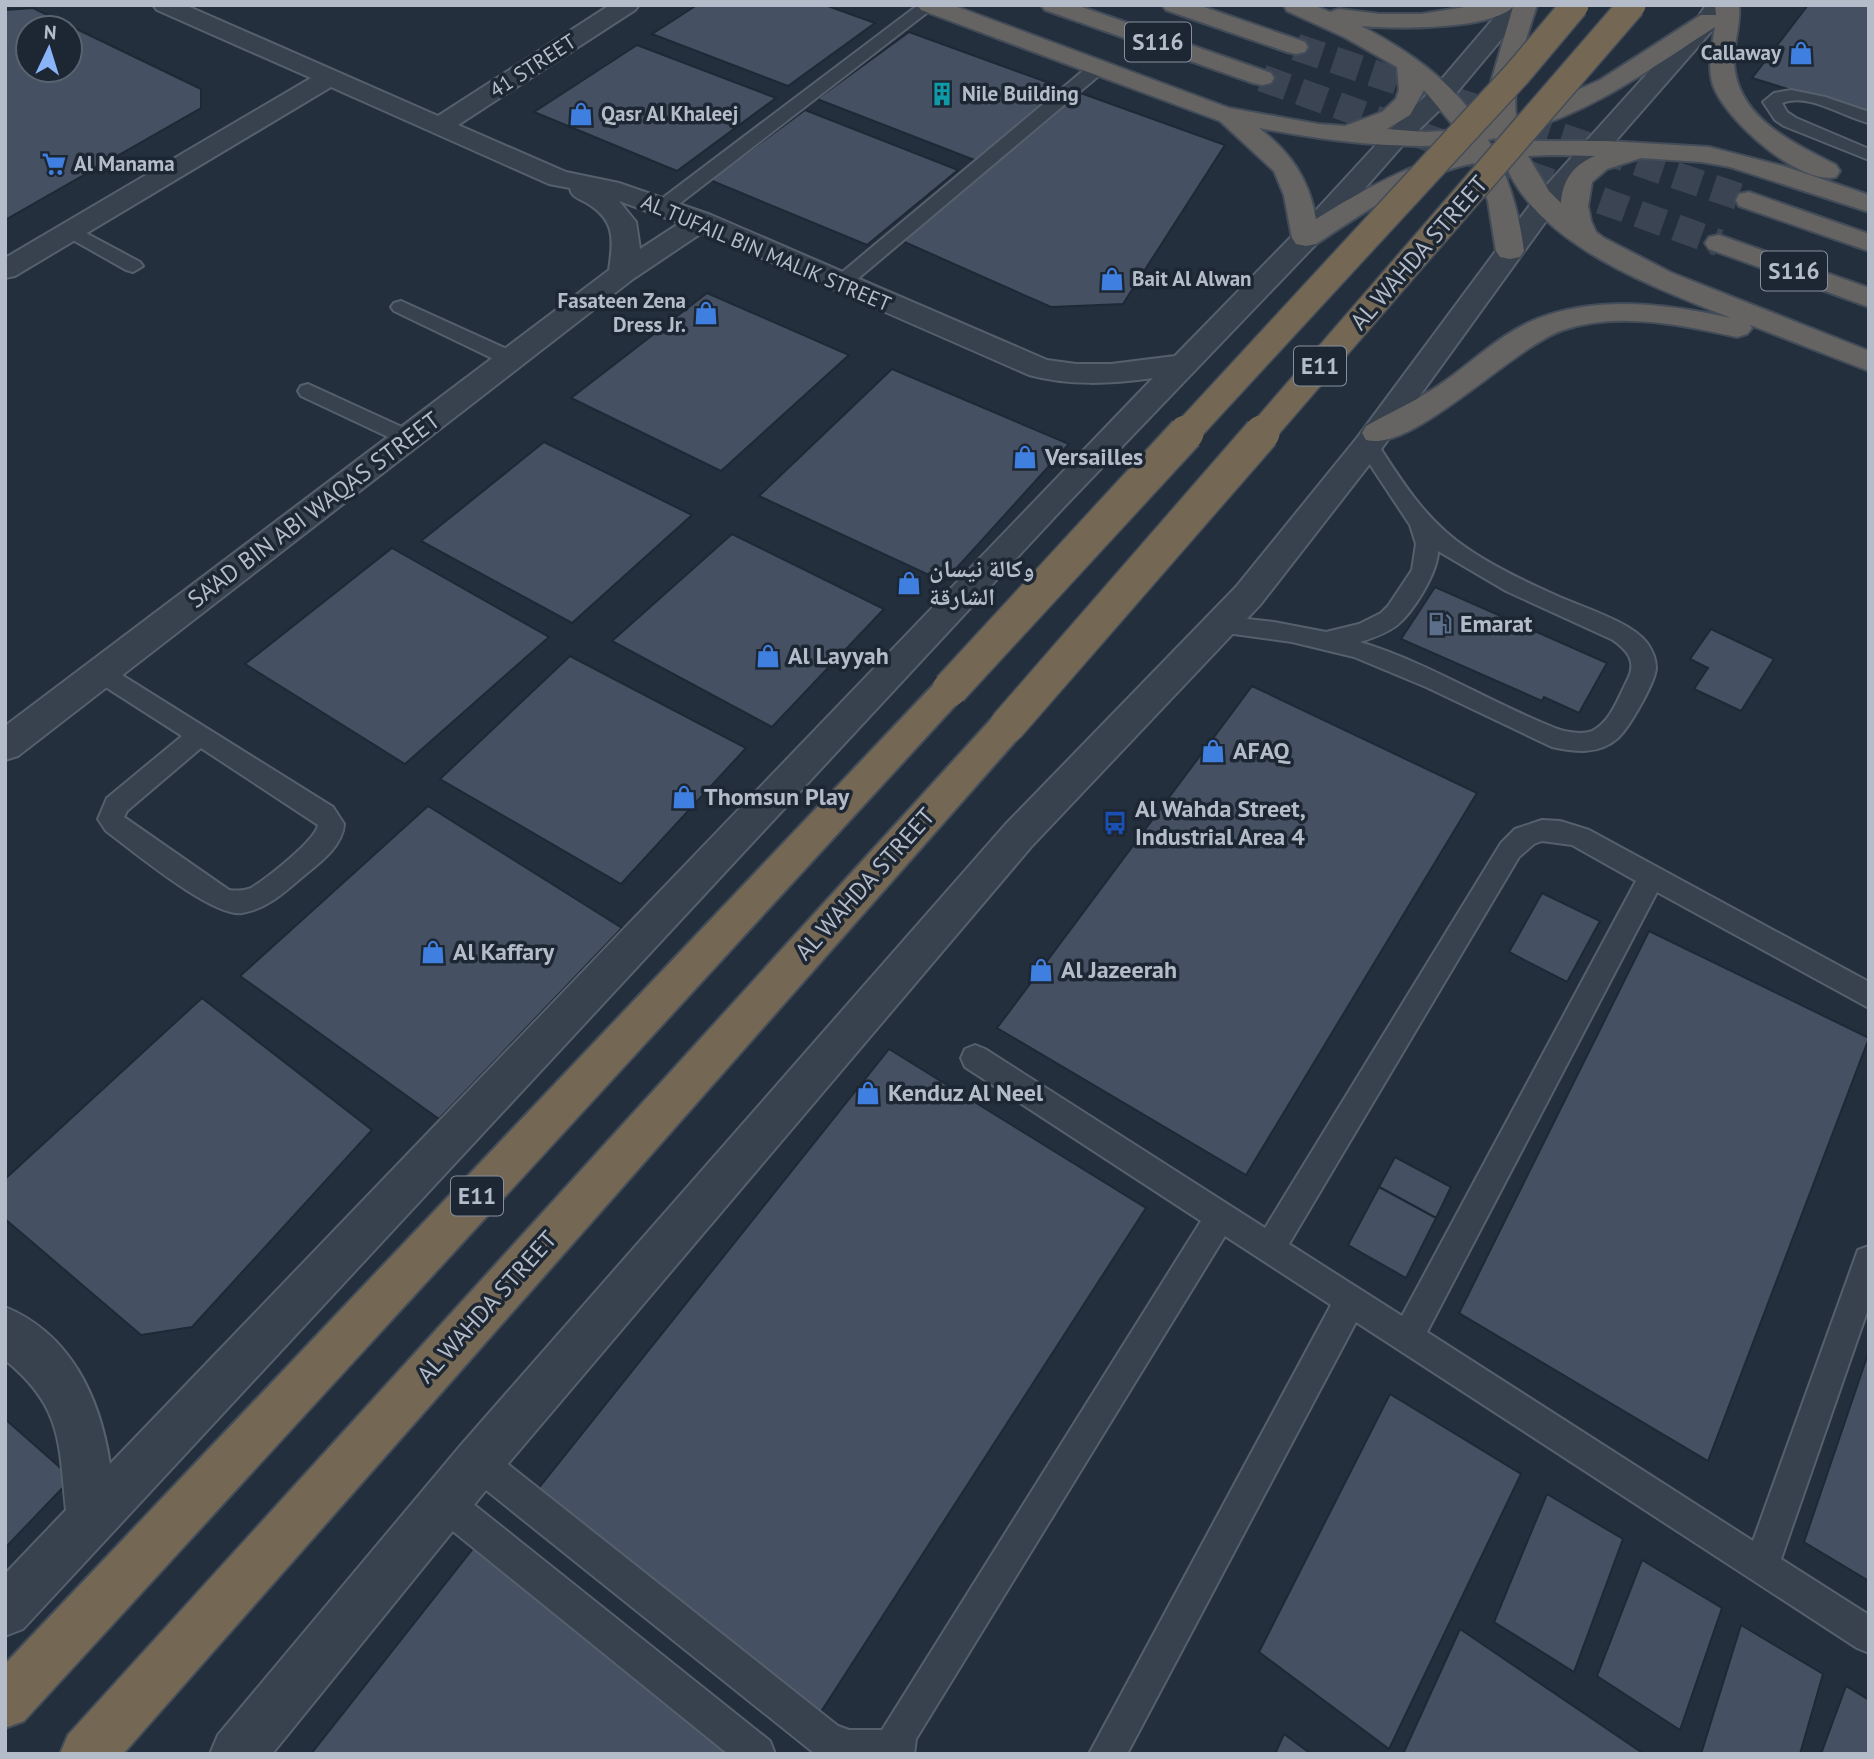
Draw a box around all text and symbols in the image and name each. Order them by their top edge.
north arrow [14,14,84,84]
text: N [43,20,57,44]
road number: S116 [1125,22,1191,61]
street label: 41 STREET [484,27,581,104]
place label: Callaway [1701,39,1782,66]
shop icon: Callaway [1787,39,1815,67]
building icon: Nile Building [928,80,956,108]
place label: Nile Building [962,80,1079,107]
shop icon: Qasr Al Khaleej [567,100,595,128]
place label: Qasr Al Khaleej [601,100,738,127]
supermarket icon: Al Manama [40,150,68,178]
place label: Al Manama [74,150,175,177]
street label: AL WAHDA STREET [1343,169,1494,336]
street label: AL TUFAIL BIN MALIK STREET [637,188,895,318]
road number: S116 [1761,252,1827,290]
shop icon: Bait Al Alwan [1098,265,1126,293]
place label: Bait Al Alwan [1132,265,1252,292]
place label: Fasateen Zena Dress Jr. [558,287,686,338]
shop icon: Fasateen Zena Dress Jr. [692,299,720,327]
road number: E11 [1294,346,1346,386]
street label: SA'AD BIN ABI WAQAS STREET [181,405,446,615]
place label: Versailles [1044,441,1143,472]
shop icon: Versailles [1011,443,1039,471]
place label: وكالة نيسان الشارقة [929,553,1034,612]
shop icon: وكالة نيسان الشارقة [895,569,923,597]
place label: Emarat [1460,608,1533,639]
fuel station icon: Emarat [1426,610,1454,638]
place label: Al Layyah [788,640,889,671]
shop icon: Al Layyah [754,642,782,670]
place label: AFAQ [1233,735,1290,766]
shop icon: AFAQ [1199,737,1227,765]
place label: Thomsun Play [704,781,850,812]
shop icon: Thomsun Play [670,783,698,811]
place label: Al Wahda Street, Industrial Area 4 [1135,793,1306,852]
street label: AL WAHDA STREET [788,801,941,966]
bus stop icon: Al Wahda Street, Industrial Area 4 [1101,809,1129,837]
place label: Al Kaffary [453,936,555,967]
shop icon: Al Kaffary [419,938,447,966]
place label: Al Jazeerah [1061,954,1177,985]
shop icon: Al Jazeerah [1027,956,1055,984]
place label: Kenduz Al Neel [888,1077,1044,1108]
shop icon: Kenduz Al Neel [854,1079,882,1107]
road number: E11 [451,1176,503,1216]
street label: AL WAHDA STREET [410,1224,563,1389]

